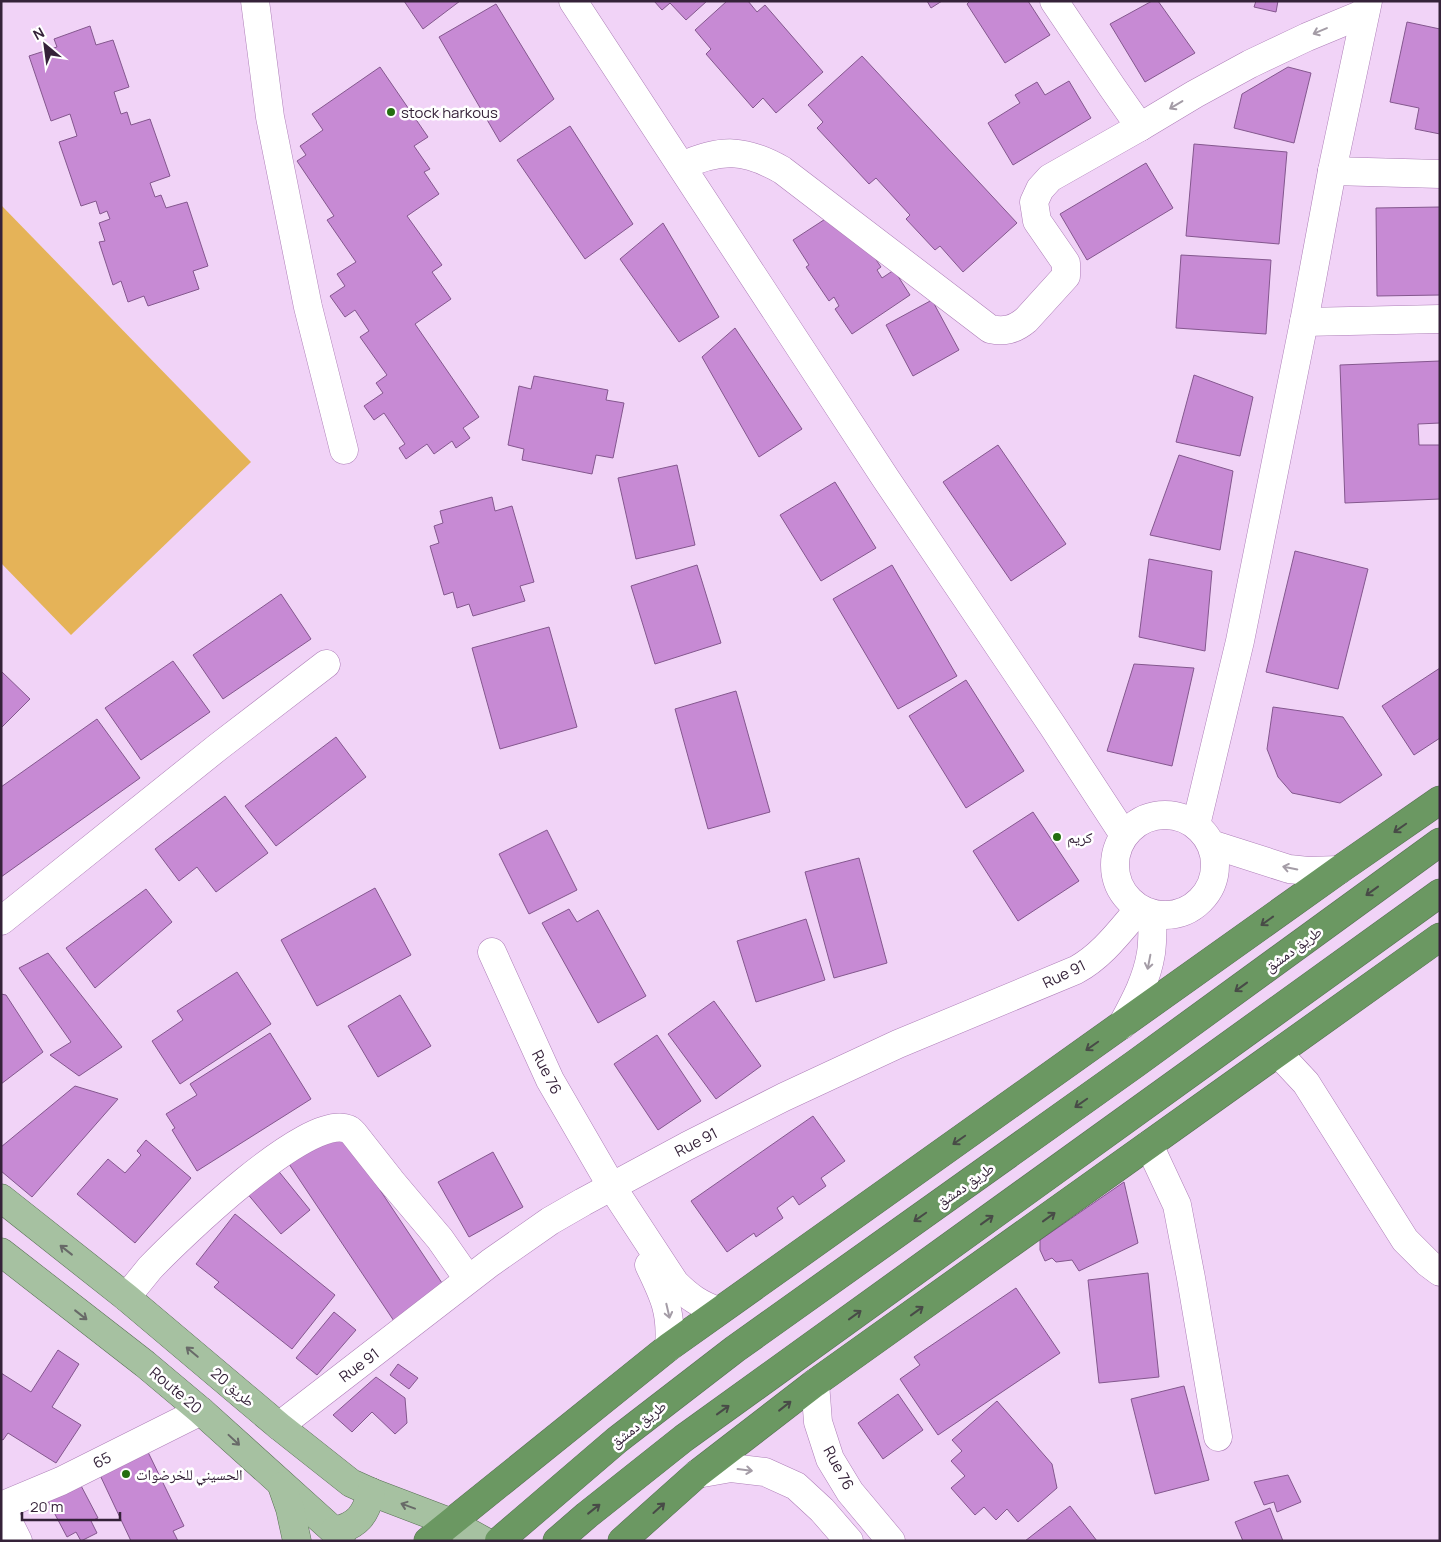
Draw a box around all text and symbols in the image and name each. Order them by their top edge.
north arrow [20,20,70,70]
text: N [29,22,47,44]
one-way arrow [1313,27,1328,37]
one-way arrow [1169,101,1183,111]
place label: stock harkous [401,102,498,123]
marker: stock harkous [385,106,397,118]
one-way arrow [1393,823,1407,833]
place label: كريم [1067,827,1092,848]
marker: كريم [1051,831,1063,843]
one-way arrow [1283,863,1299,873]
one-way arrow [1365,886,1379,896]
one-way arrow [1260,916,1274,927]
street label: طريق دمشق [1260,921,1326,977]
one-way arrow [1144,954,1154,970]
street label: Rue 91 [1039,955,1089,993]
one-way arrow [1234,982,1248,992]
one-way arrow [1085,1041,1099,1051]
street label: Rue 76 [527,1046,567,1098]
one-way arrow [1074,1098,1088,1108]
street label: Rue 91 [671,1122,721,1162]
one-way arrow [953,1135,966,1146]
street label: طريق دمشق [932,1157,998,1213]
one-way arrow [913,1212,927,1222]
one-way arrow [1042,1212,1056,1222]
one-way arrow [980,1215,994,1225]
one-way arrow [60,1244,73,1255]
one-way arrow [663,1303,673,1319]
one-way arrow [910,1306,924,1316]
one-way arrow [74,1309,87,1320]
one-way arrow [848,1310,862,1320]
street label: Rue 91 [335,1343,383,1387]
one-way arrow [186,1347,199,1358]
street label: Route 20 [145,1362,207,1418]
street label: طريق 20 [207,1362,260,1412]
street label: طريق دمشق [605,1395,671,1453]
one-way arrow [778,1401,791,1412]
one-way arrow [716,1405,730,1415]
one-way arrow [228,1434,240,1446]
street label: Rue 76 [819,1442,859,1494]
street label: 65 [89,1447,115,1473]
place label: الحسيني للخرضوات [136,1464,243,1486]
one-way arrow [737,1465,753,1475]
marker: الحسيني للخرضوات [120,1468,132,1480]
scale bar [22,1490,120,1522]
text: 20 m [30,1496,63,1517]
one-way arrow [401,1501,416,1510]
one-way arrow [652,1503,665,1514]
one-way arrow [587,1504,601,1514]

